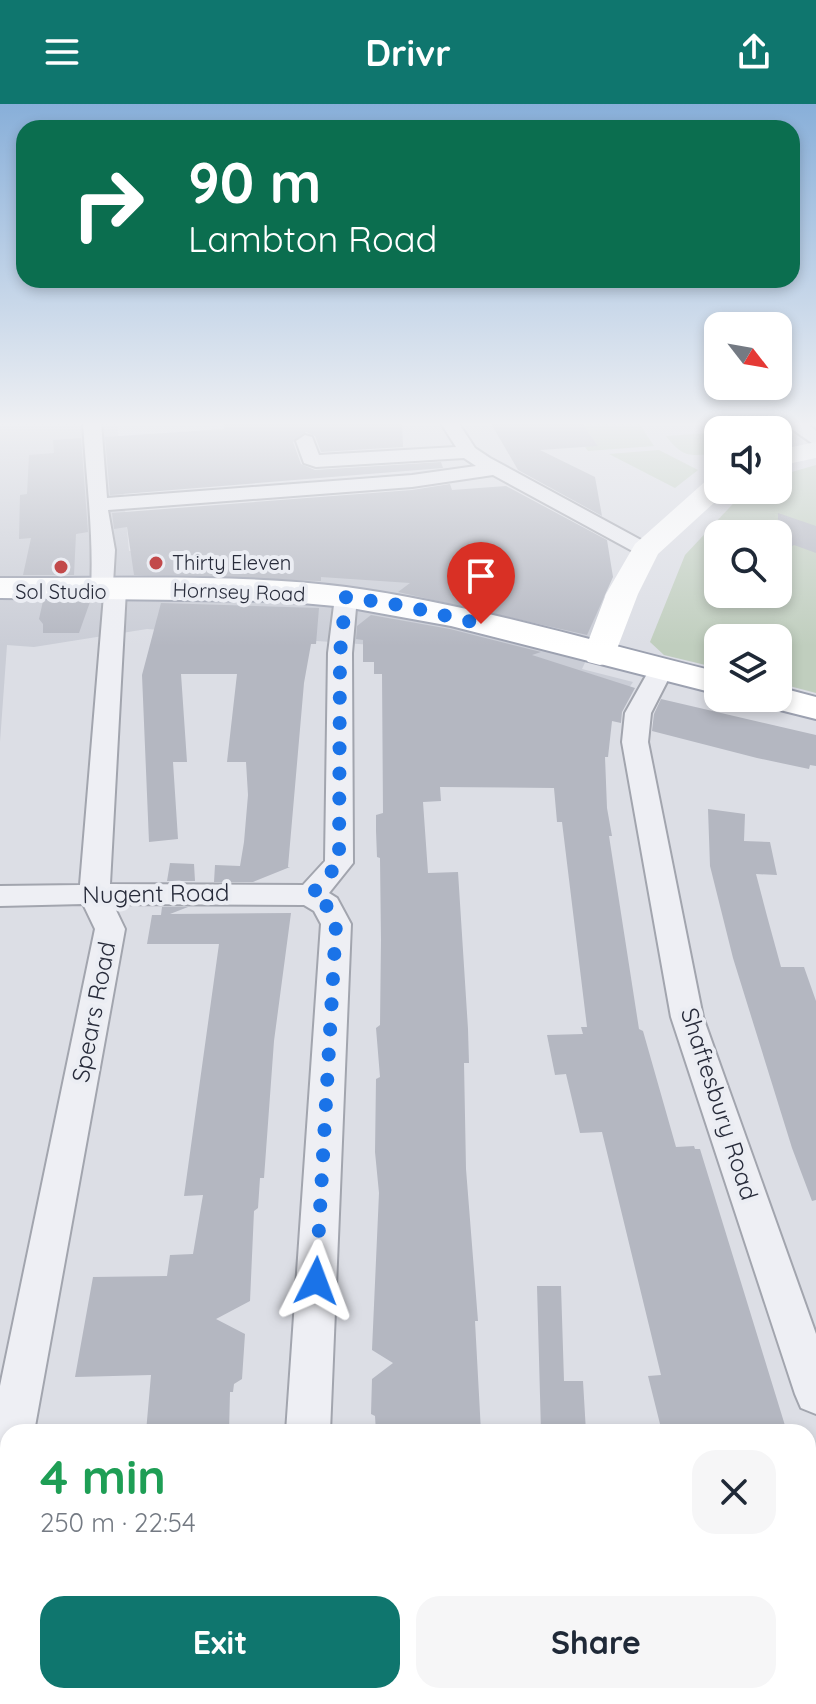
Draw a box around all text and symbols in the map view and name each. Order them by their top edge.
icon: menu [40,30,84,74]
text: Drivr [365,30,451,75]
icon: share [732,30,776,74]
text: 90 m [188,147,322,217]
icon: right [56,152,160,256]
text: Lambton Road [188,216,437,261]
north arrow [704,312,792,400]
map controls [704,312,792,712]
button: sound [704,416,792,504]
button: search [704,520,792,608]
pin [447,542,515,624]
place label: Thirty Eleven [172,550,291,575]
marker: Thirty Eleven [147,554,165,572]
icon: arrive [459,554,503,598]
marker: Sol Studio [52,558,70,576]
street label: Hornsey Road [172,577,306,606]
place label: Sol Studio [15,579,107,604]
button: layers [704,624,792,712]
street label: Nugent Road [82,877,230,909]
street label: Spears Road [65,939,121,1085]
street label: Shaftesbury Road [675,1004,765,1204]
position arrow [274,1239,358,1323]
text: 4 min [40,1446,166,1506]
button: close [692,1450,776,1534]
text: 250 m · 22:54 [40,1506,196,1539]
button: Exit [40,1596,400,1688]
button: Share [416,1596,776,1688]

